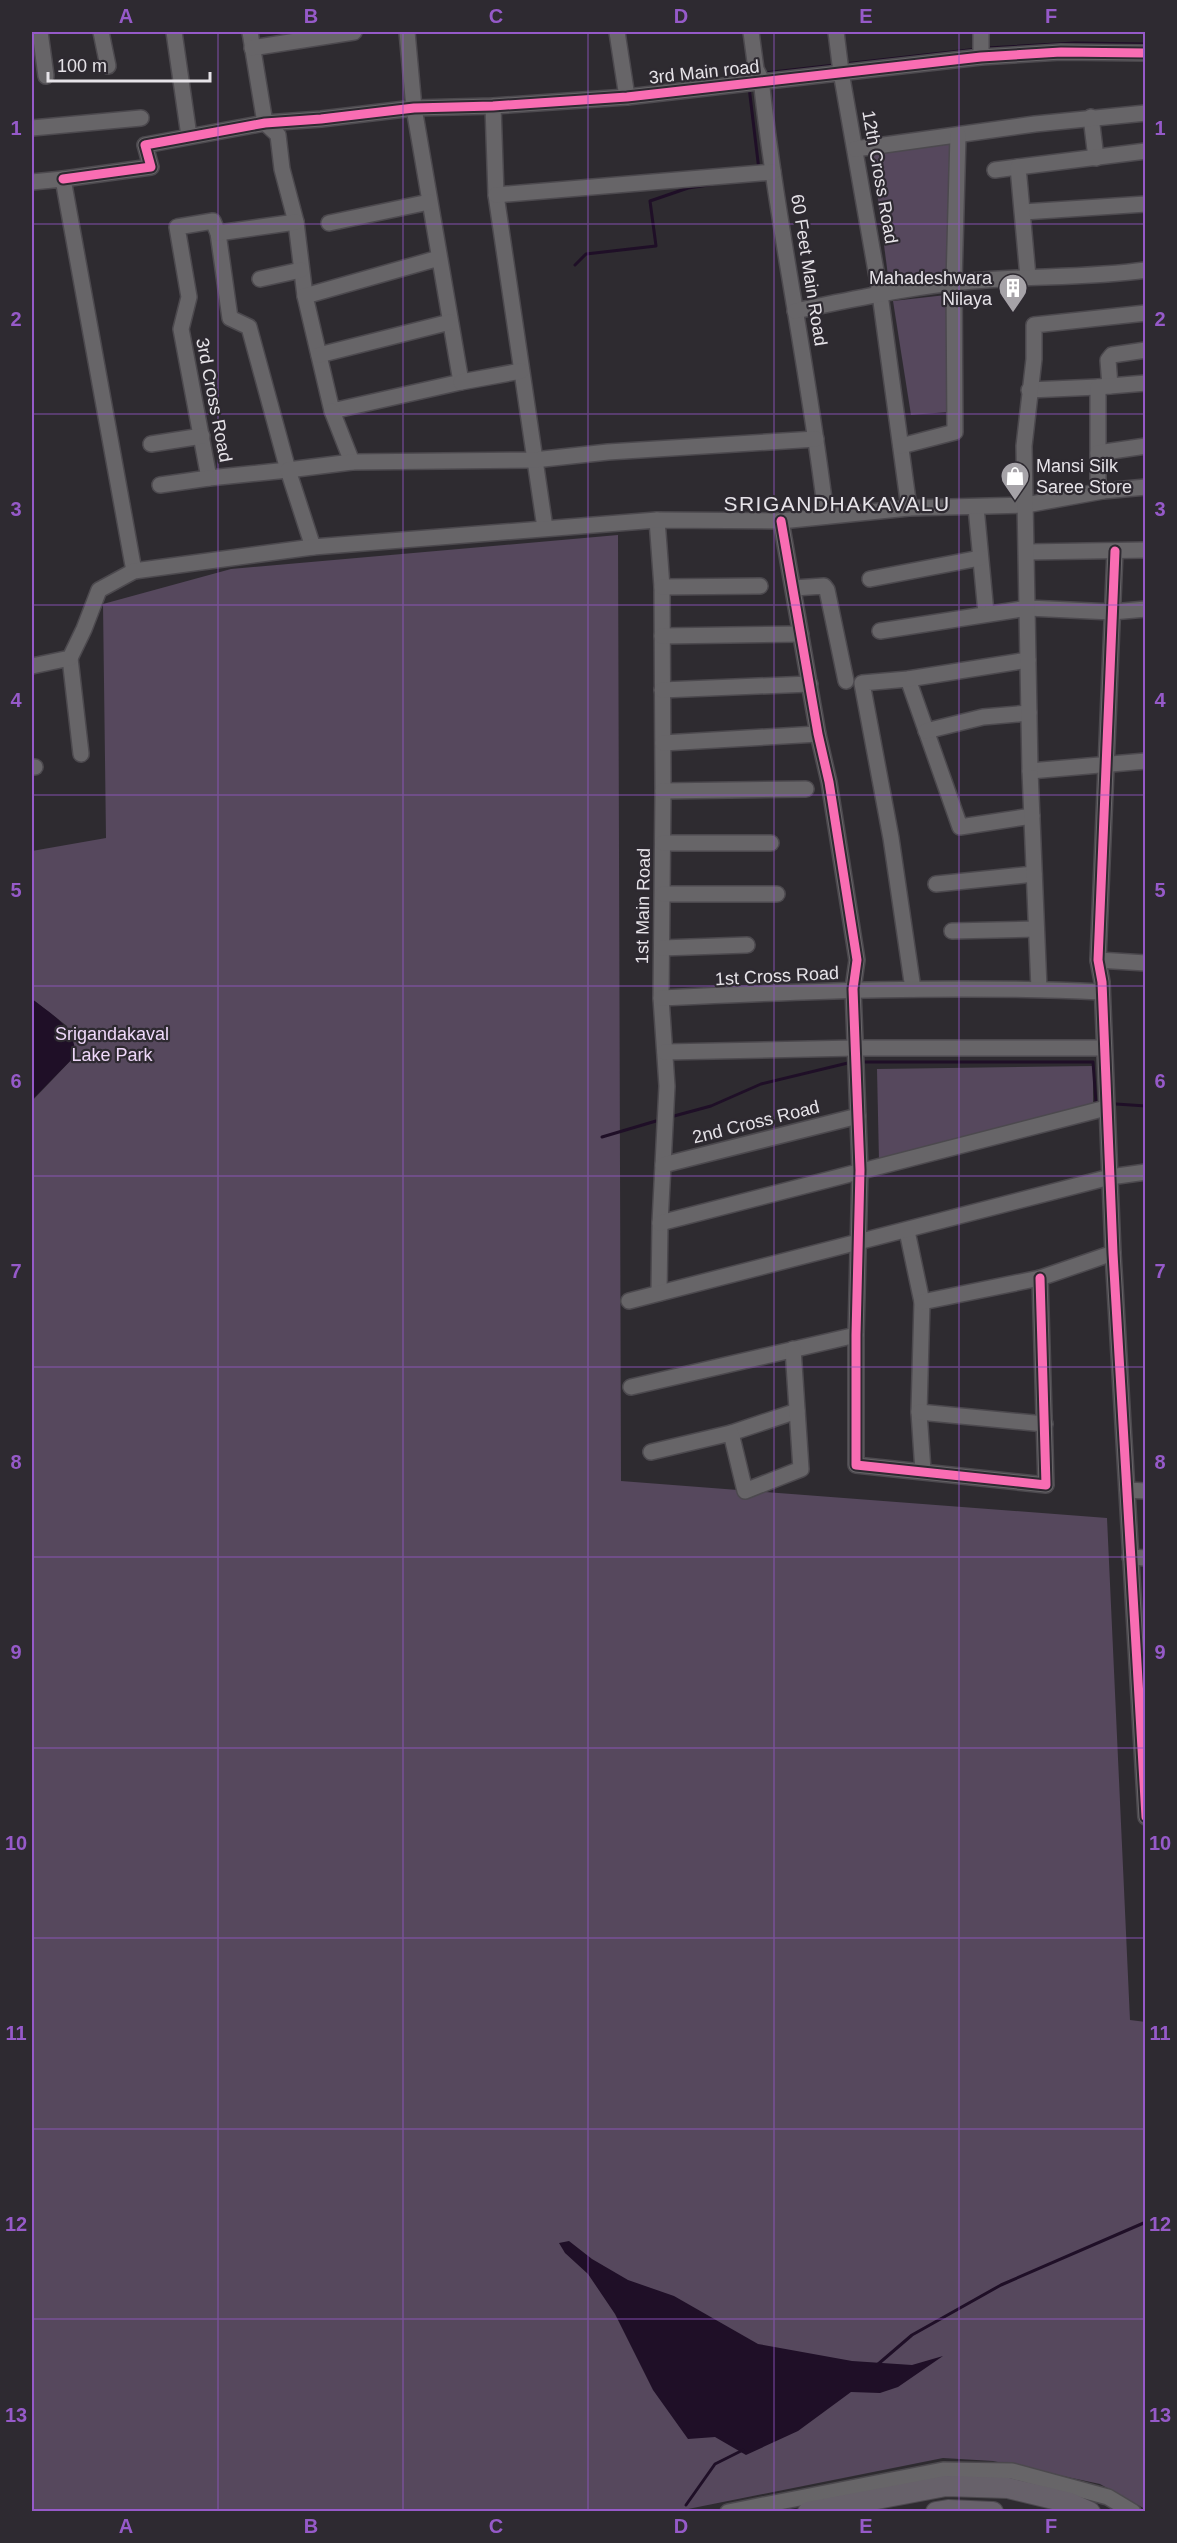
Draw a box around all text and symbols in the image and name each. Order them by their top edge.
text: A [119,5,133,27]
text: B [304,5,318,27]
text: C [489,5,503,27]
text: D [674,5,688,27]
text: E [859,5,873,27]
text: F [1045,5,1057,27]
scale bar [48,45,210,83]
text: 100 m [57,56,107,76]
street label: 3rd Main road [648,56,760,88]
street label: 12th Cross Road [858,109,902,245]
text: 1 [10,117,22,139]
text: 1 [1154,117,1166,139]
street label: 60 Feet Main Road [787,193,831,347]
place label: Mahadeshwara Nilaya [869,268,993,309]
building icon: Mahadeshwara Nilaya [997,272,1029,314]
text: 2 [10,308,22,330]
text: 2 [1154,308,1166,330]
street label: 3rd Cross Road [192,336,236,464]
place label: Mansi Silk Saree Store [1036,456,1132,497]
shop icon: Mansi Silk Saree Store [999,460,1031,502]
district label: SRIGANDHAKAVALU [723,492,951,515]
text: 3 [10,498,22,520]
text: 3 [1154,498,1166,520]
text: 4 [10,689,22,711]
text: 4 [1154,689,1166,711]
street label: 1st Main Road [632,848,654,964]
text: 5 [10,879,22,901]
text: 5 [1154,879,1166,901]
street label: 1st Cross Road [715,963,839,989]
park label: Srigandakaval Lake Park [55,1024,169,1065]
text: 6 [10,1070,22,1092]
text: 6 [1154,1070,1166,1092]
street label: 2nd Cross Road [690,1097,822,1147]
text: 7 [10,1260,22,1282]
text: 7 [1154,1260,1166,1282]
text: 8 [10,1451,22,1473]
text: 8 [1154,1451,1166,1473]
text: 9 [10,1641,22,1663]
text: 9 [1154,1641,1166,1663]
text: 10 [5,1832,27,1854]
text: 10 [1149,1832,1171,1854]
text: 11 [5,2022,27,2044]
text: 11 [1149,2022,1171,2044]
text: 12 [5,2213,27,2235]
text: 12 [1149,2213,1171,2235]
text: 13 [5,2404,27,2426]
text: 13 [1149,2404,1171,2426]
text: A [119,2515,133,2537]
text: B [304,2515,318,2537]
text: C [489,2515,503,2537]
text: D [674,2515,688,2537]
text: E [859,2515,873,2537]
text: F [1045,2515,1057,2537]

